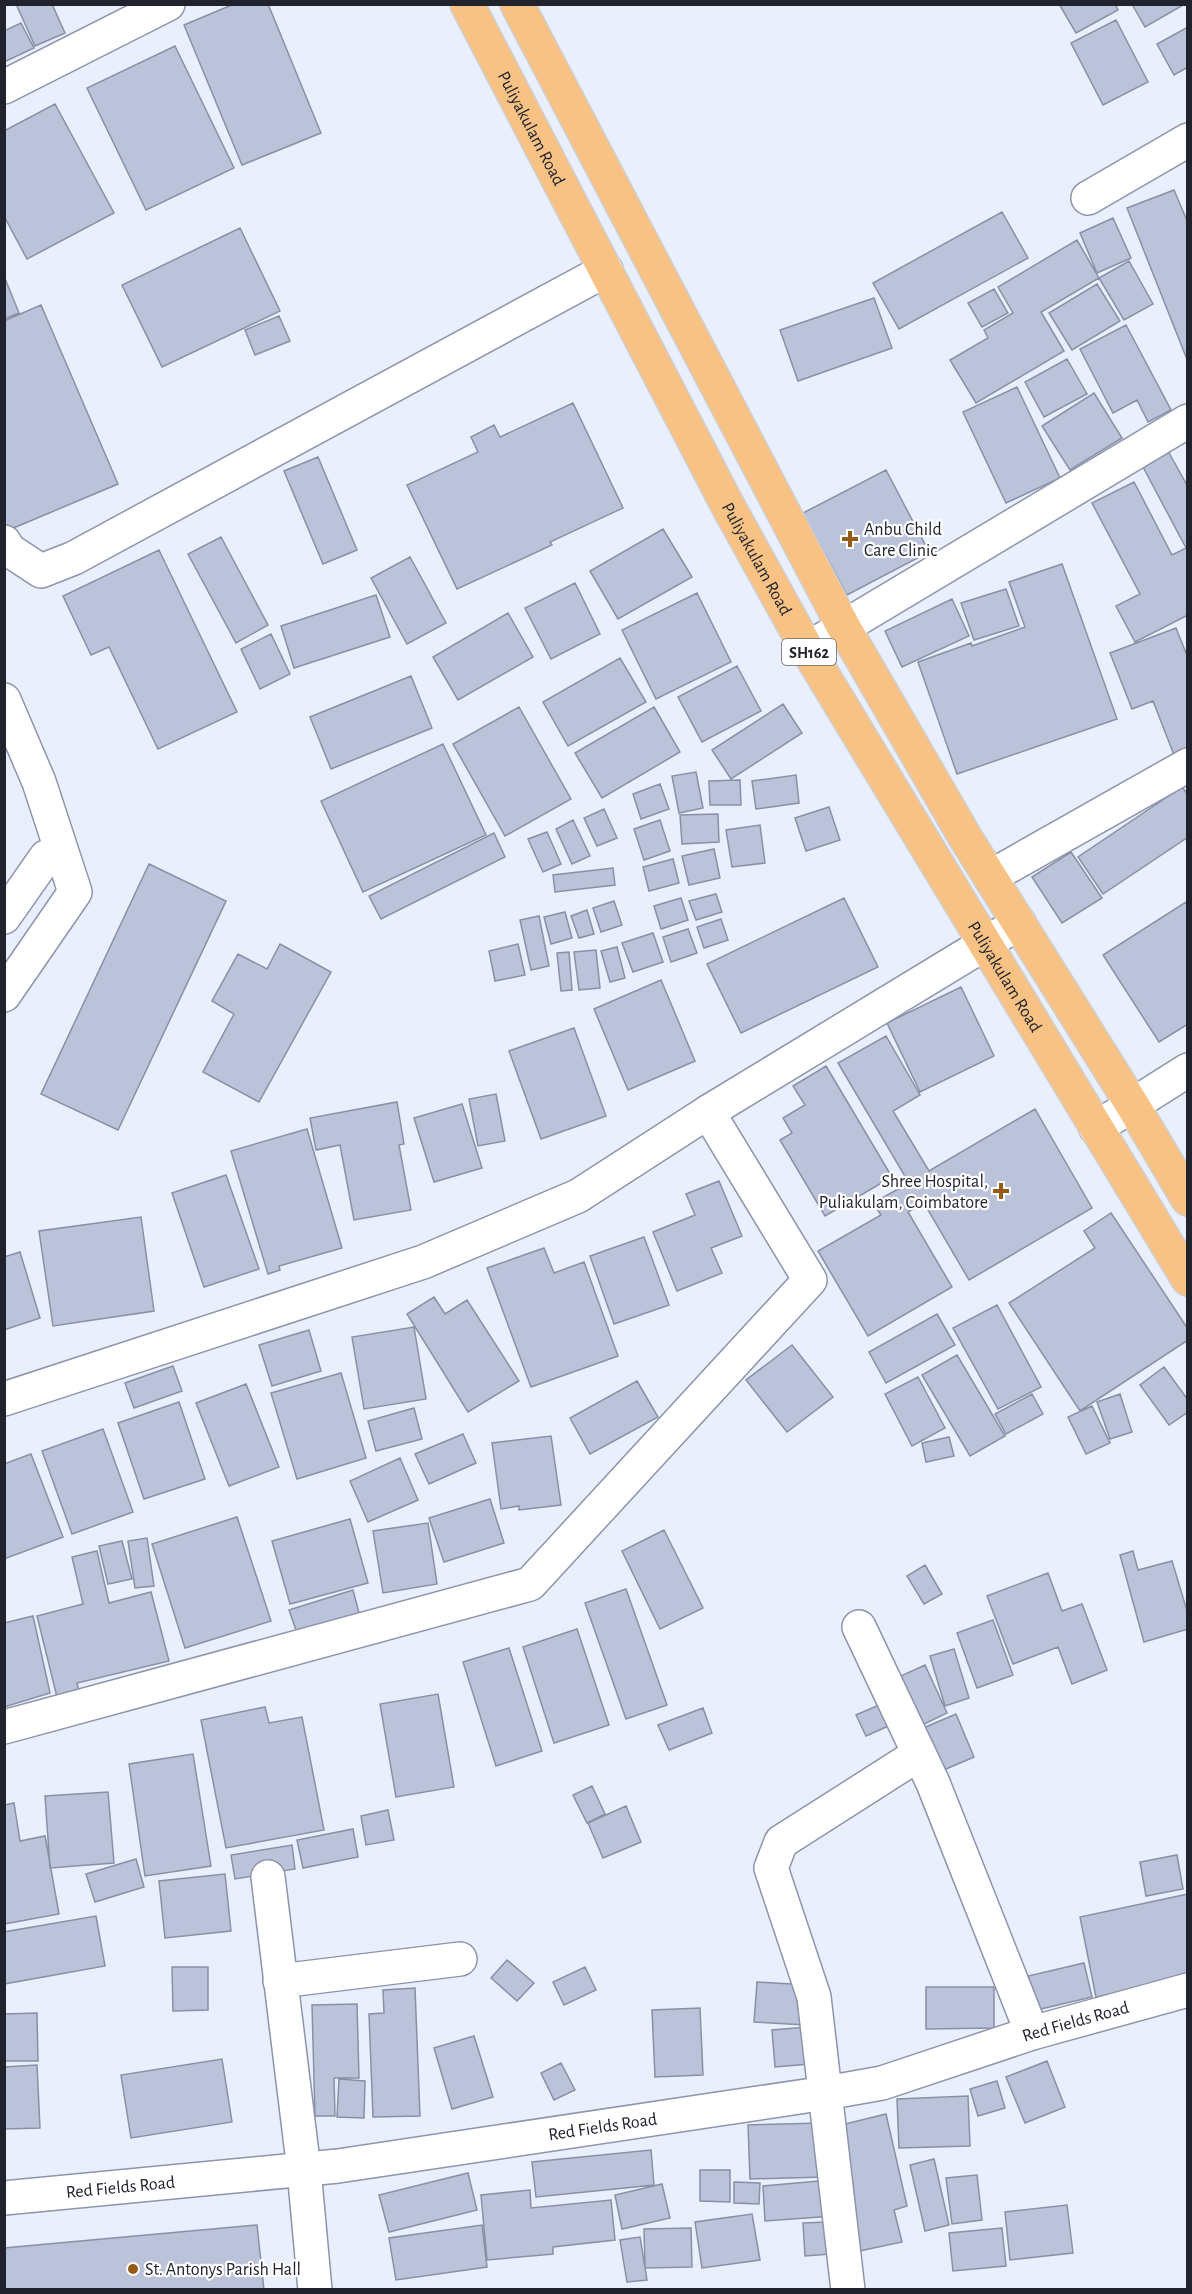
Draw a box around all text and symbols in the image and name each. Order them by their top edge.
street label: Puliyakulam Road [494,69,568,189]
street label: Puliyakulam Road [718,500,795,619]
place label: Anbu Child Care Clinic [864,521,942,560]
marker: Anbu Child Care Clinic [841,530,859,548]
road number: SH162 [782,639,836,665]
street label: Puliyakulam Road [964,919,1045,1036]
place label: Shree Hospital, Puliakulam, Coimbatore [819,1173,988,1212]
marker: Shree Hospital, Puliakulam, Coimbatore [992,1182,1010,1200]
street label: Red Fields Road [1020,1999,1131,2046]
street label: Red Fields Road [547,2110,658,2144]
street label: Red Fields Road [65,2174,176,2202]
place label: St. Antonys Parish Hall [145,2261,301,2279]
marker: St. Antonys Parish Hall [126,2262,140,2276]

